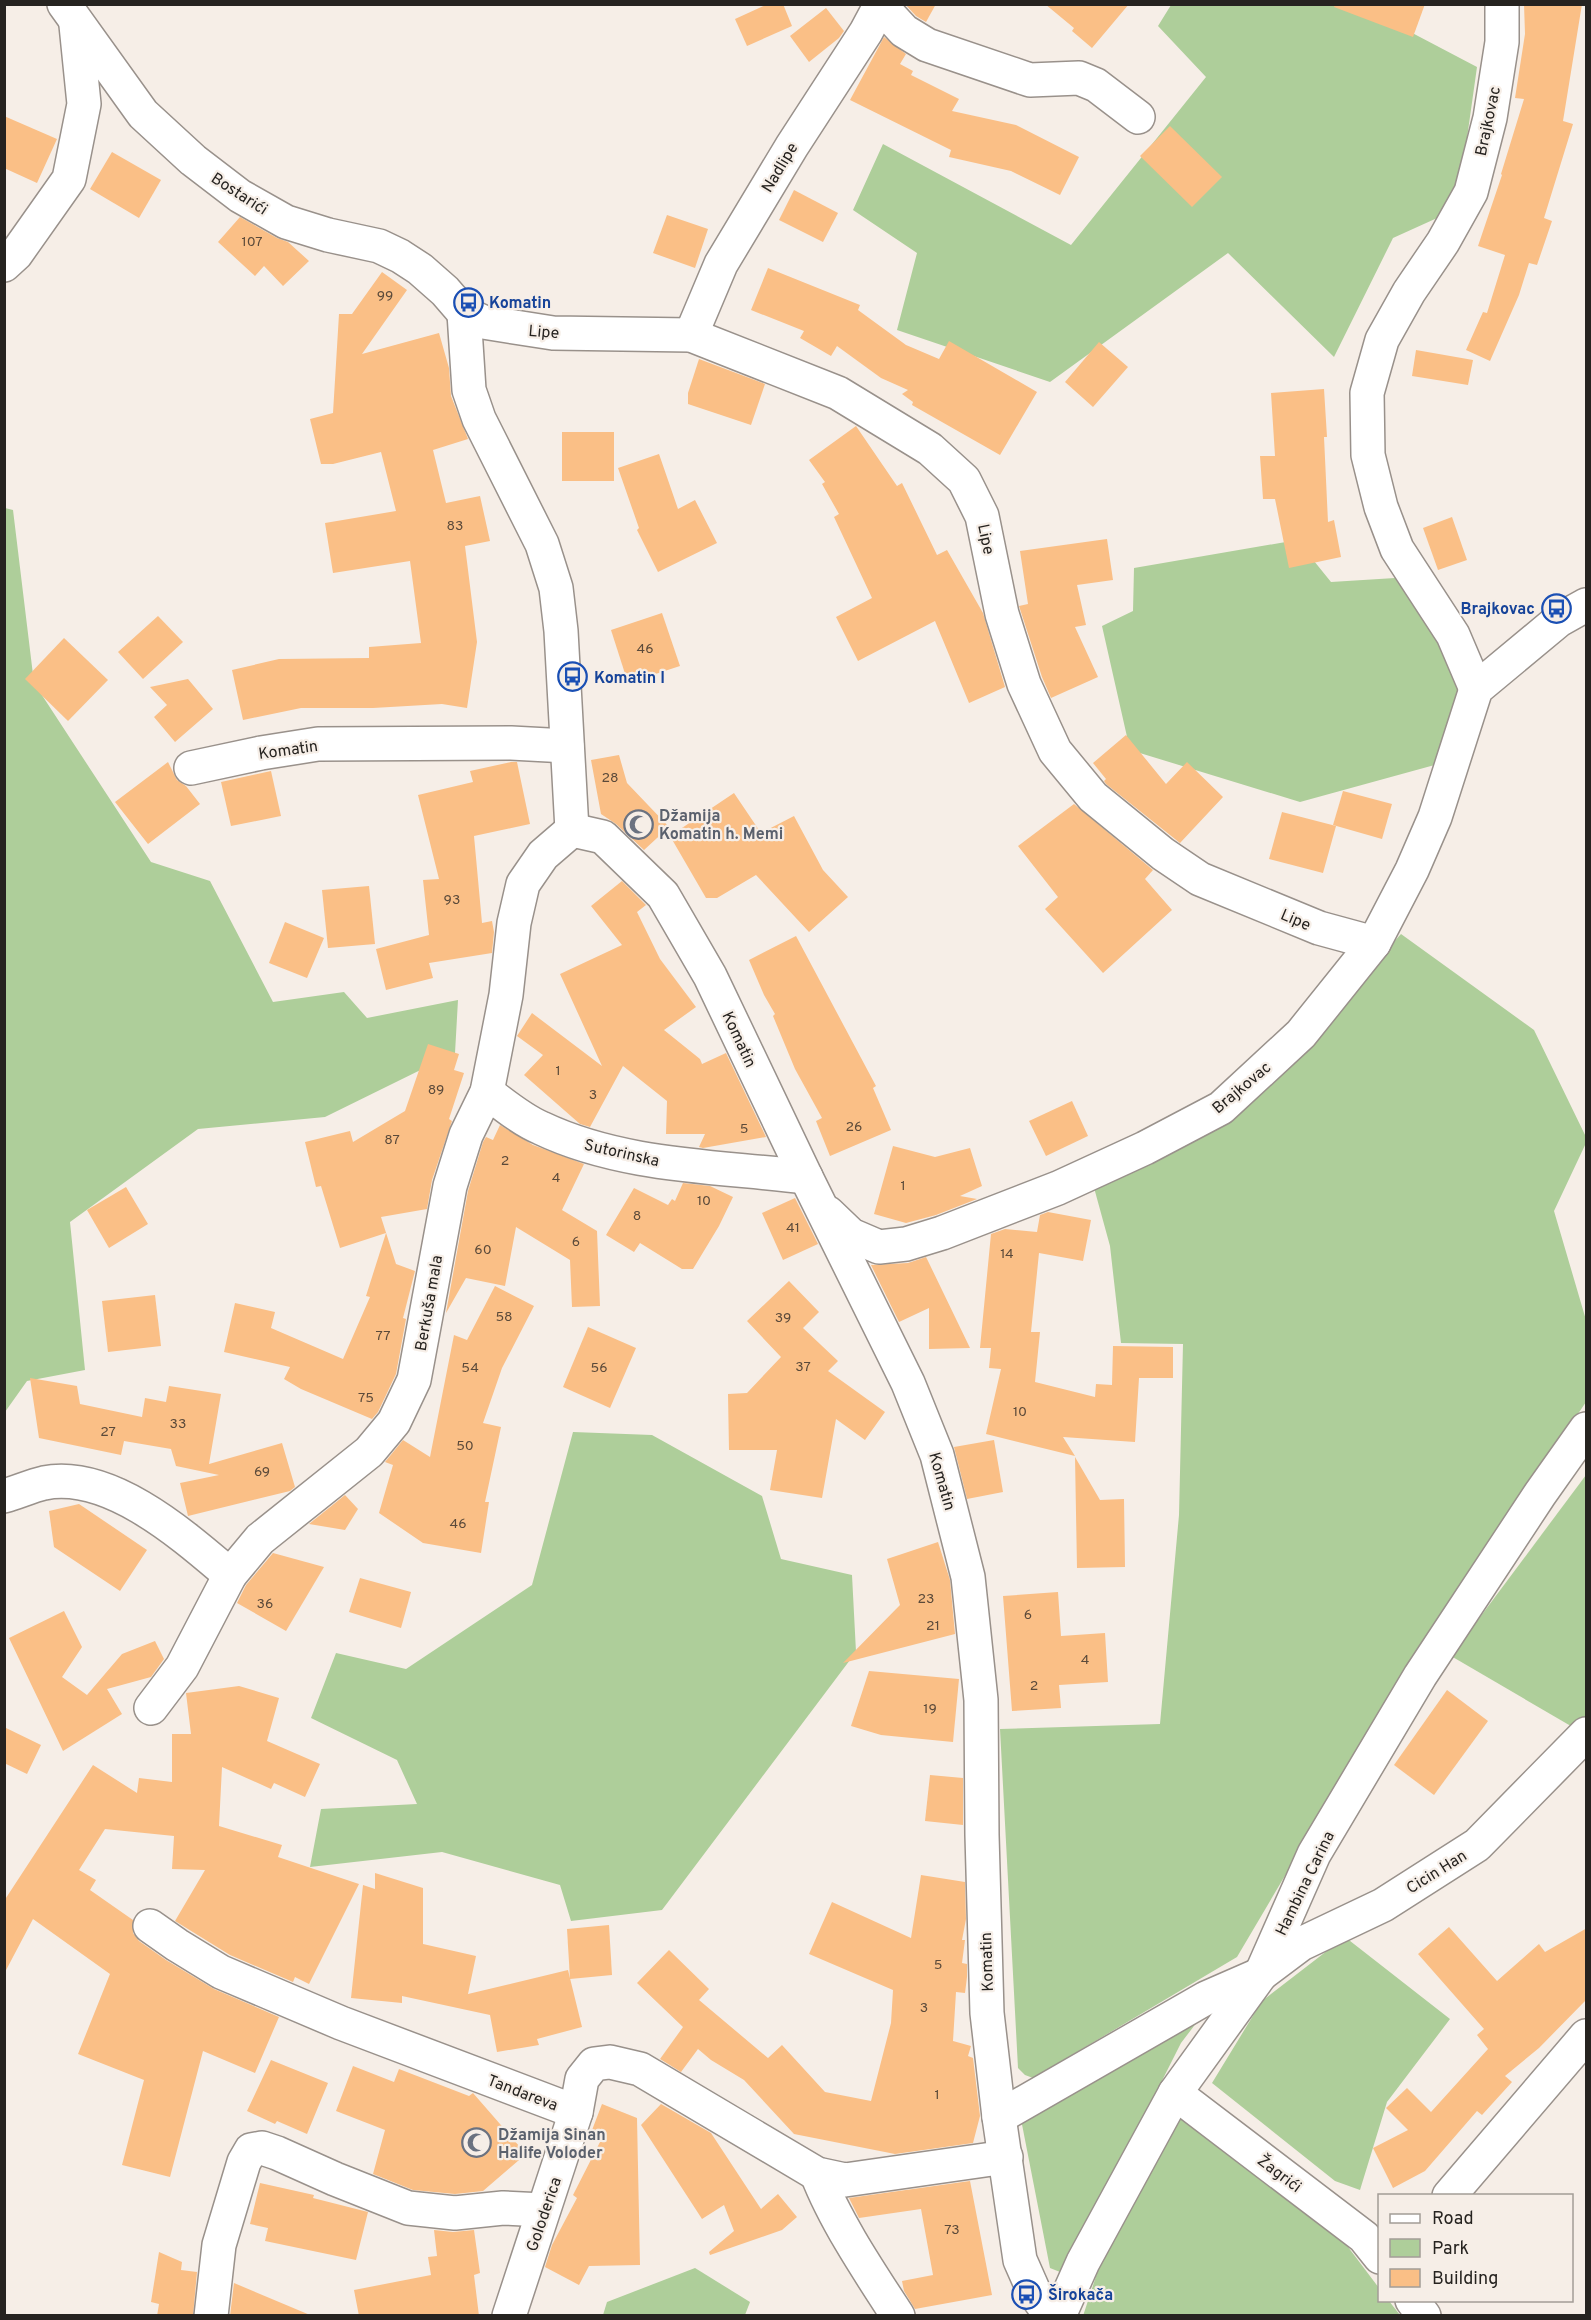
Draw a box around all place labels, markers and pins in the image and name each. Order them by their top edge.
bus stop icon: Komatin [452,286,484,318]
place label: Komatin [489,294,551,314]
bus stop icon: Brajkovac [1540,592,1572,624]
place label: Brajkovac [1460,600,1535,620]
bus stop icon: Komatin I [557,661,589,693]
place label: Komatin I [594,669,665,689]
place label: Džamija Komatin h. Memi [659,807,783,845]
mosque icon: Džamija Komatin h. Memi [622,808,654,840]
place label: Džamija Sinan Halife Voloder [498,2126,606,2164]
mosque icon: Džamija Sinan Halife Voloder [461,2127,493,2159]
bus stop icon: Širokača [1011,2278,1043,2310]
place label: Širokača [1048,2284,1113,2306]

